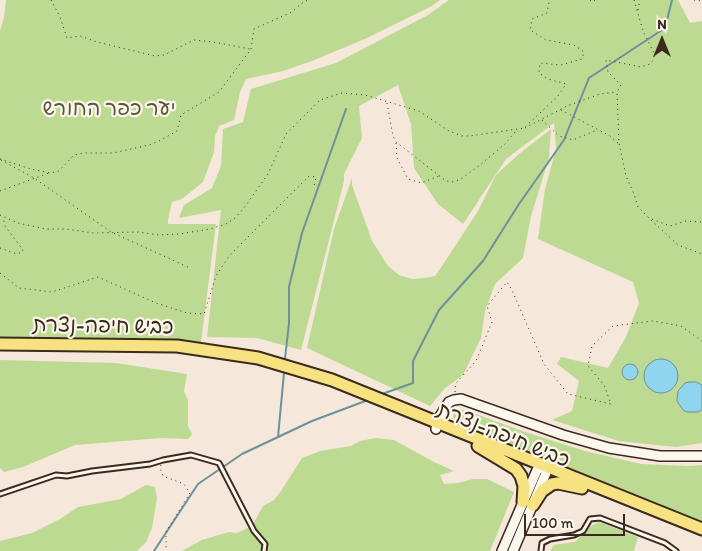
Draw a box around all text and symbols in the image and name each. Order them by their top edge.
north arrow [637,15,687,65]
text: N [657,16,667,33]
park label: יער כפר החורש [42,97,176,123]
street label: כביש חיפה-נצרת [32,313,174,341]
street label: כביש חיפה-נצרת [433,398,573,474]
scale bar [527,504,628,536]
text: 100 m [532,514,573,532]

